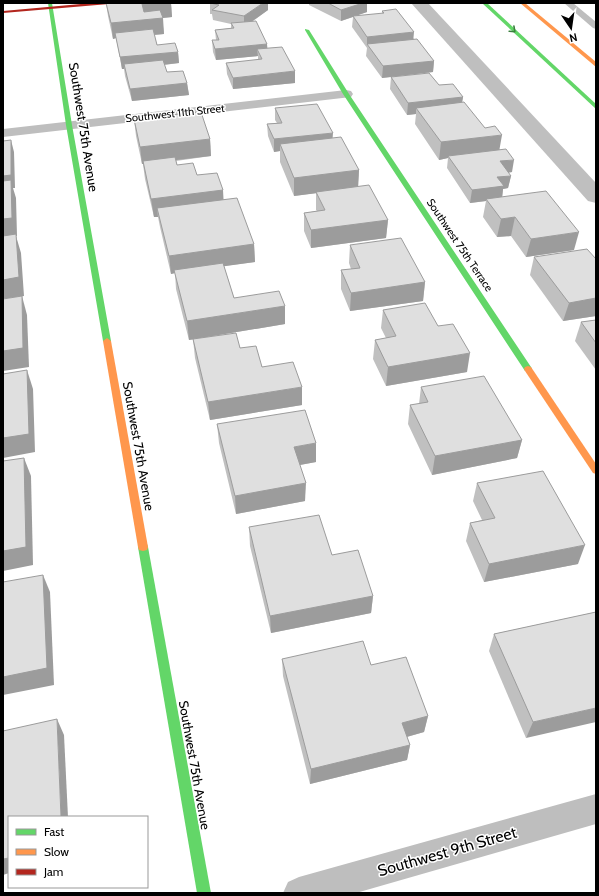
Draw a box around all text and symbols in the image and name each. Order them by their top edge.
north arrow [551,8,591,48]
one-way arrow [508,25,516,32]
text: N [568,30,579,45]
street label: Southwest 75th Avenue [66,61,102,193]
street label: Southwest 11th Street [125,101,226,125]
street label: Southwest 75th Terrace [424,196,497,294]
street label: Southwest 75th Avenue [120,380,158,512]
street label: Southwest 75th Avenue [176,699,214,831]
legend [8,816,148,888]
street label: Southwest 9th Street [375,822,519,880]
text: Fast [44,824,64,839]
text: Slow [44,844,69,859]
text: Jam [43,864,63,879]

